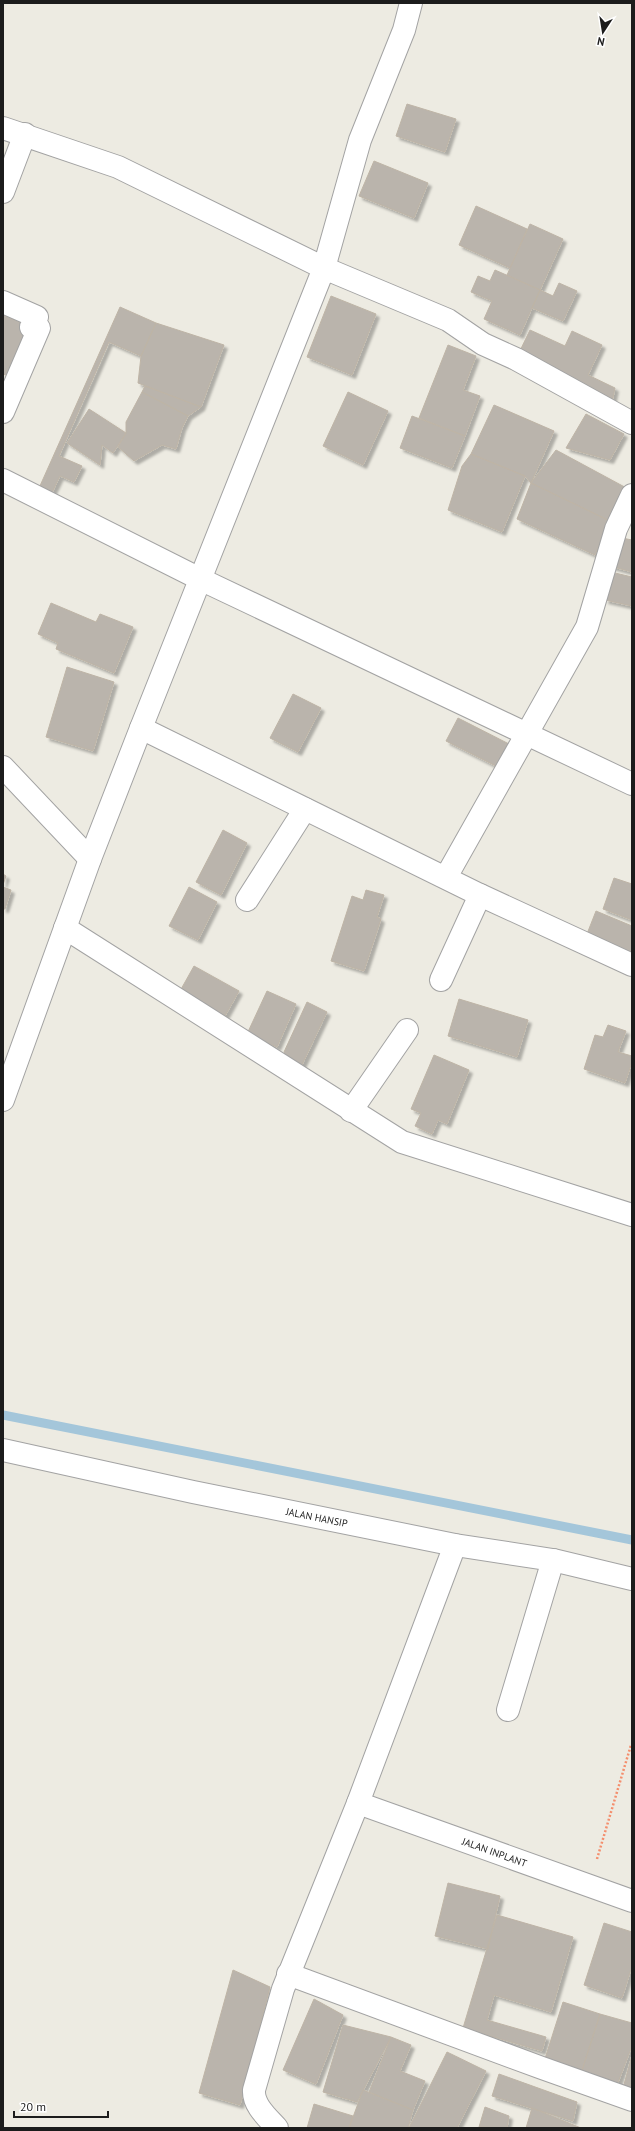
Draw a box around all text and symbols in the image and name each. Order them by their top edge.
north arrow [583,12,623,52]
text: N [596,34,606,49]
street label: JALAN HANSIP [284,1504,349,1530]
street label: JALAN INPLANT [459,1834,529,1870]
scale bar [14,2093,108,2119]
text: 20 m [20,2099,46,2114]

